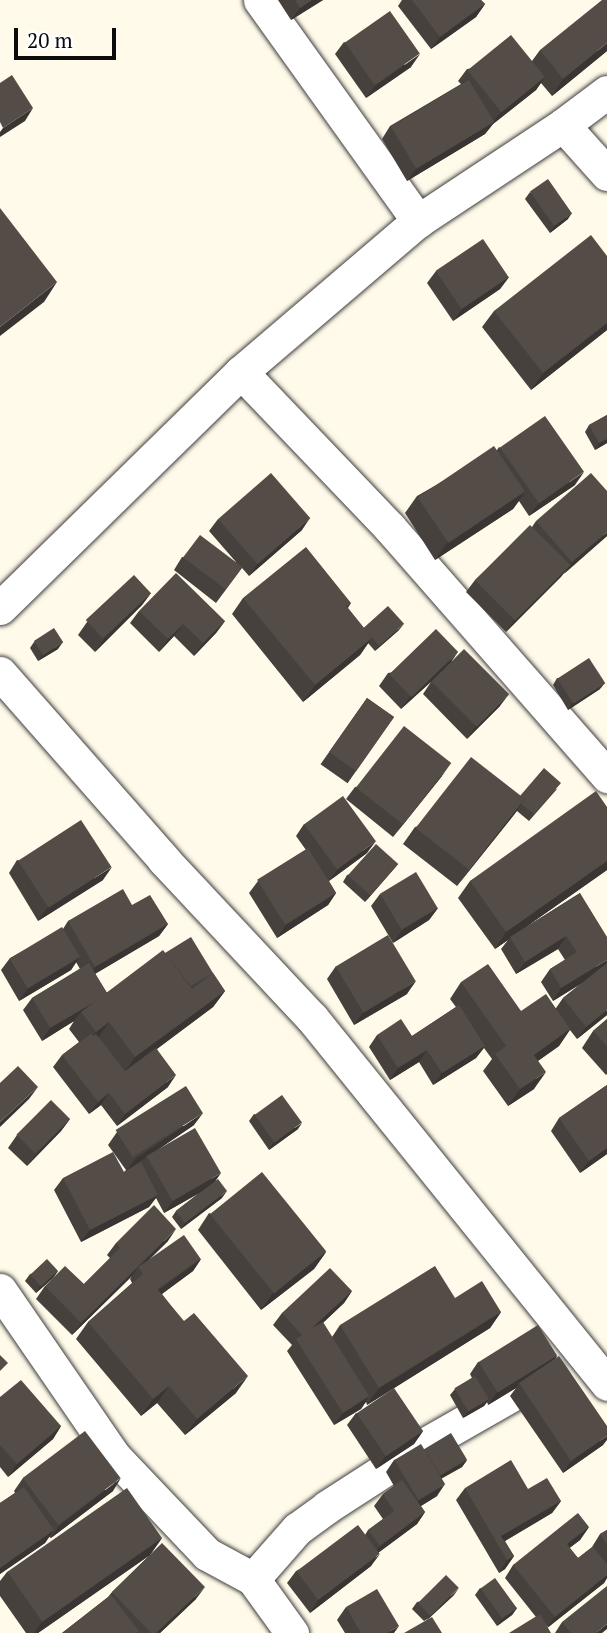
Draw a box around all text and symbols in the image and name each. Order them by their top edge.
scale bar [18,14,119,58]
text: 20 m [27,26,73,54]

